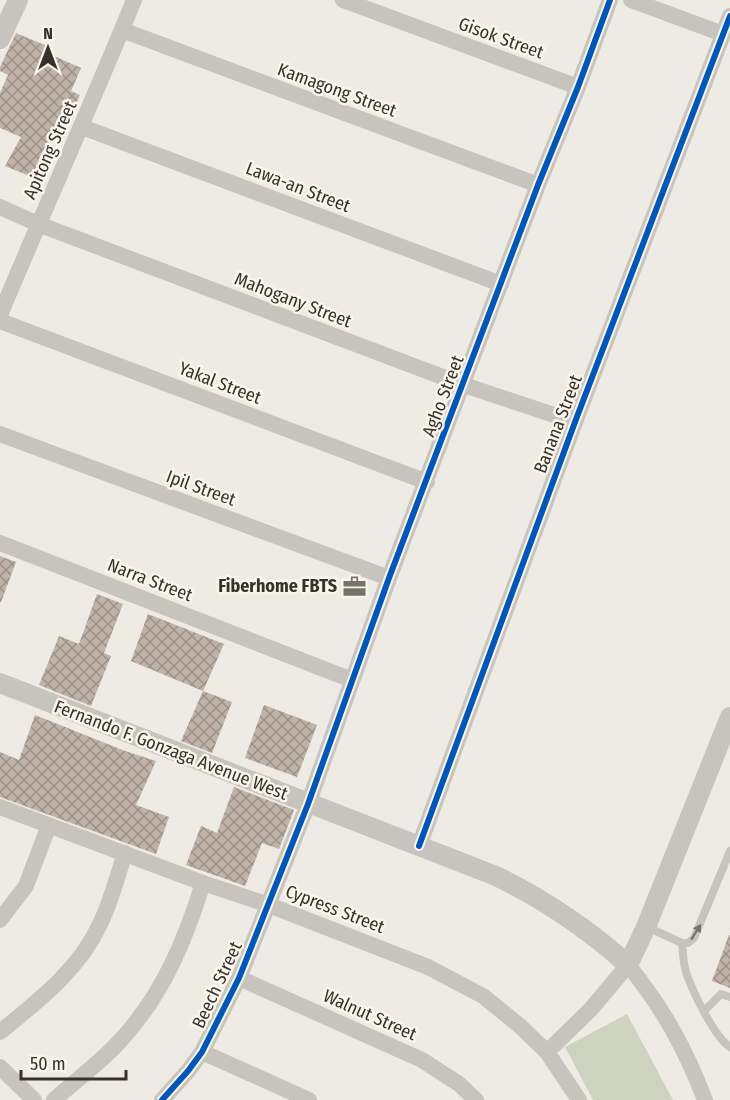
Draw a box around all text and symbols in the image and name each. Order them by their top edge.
street label: Gisok Street [455,12,547,64]
north arrow [18,18,78,78]
text: N [43,24,53,43]
street label: Kamagong Street [275,58,399,122]
street label: Apitong Street [19,97,81,202]
street label: Lawa-an Street [243,157,353,217]
street label: Mahogany Street [231,268,355,332]
street label: Agho Street [417,352,469,440]
street label: Yakal Street [176,357,264,409]
street label: Banana Street [529,372,587,476]
street label: Ipil Street [163,465,239,511]
street label: Narra Street [104,554,196,606]
office icon: Fiberhome FBTS [342,573,368,599]
place label: Fiberhome FBTS [218,575,337,597]
street label: Fernando F. Gonzaga Avenue West [51,695,291,805]
street label: Cypress Street [282,880,388,938]
one-way arrow [691,924,702,940]
street label: Beech Street [187,938,247,1032]
street label: Walnut Street [320,985,420,1045]
scale bar [21,1043,126,1081]
text: 50 m [30,1053,66,1075]

